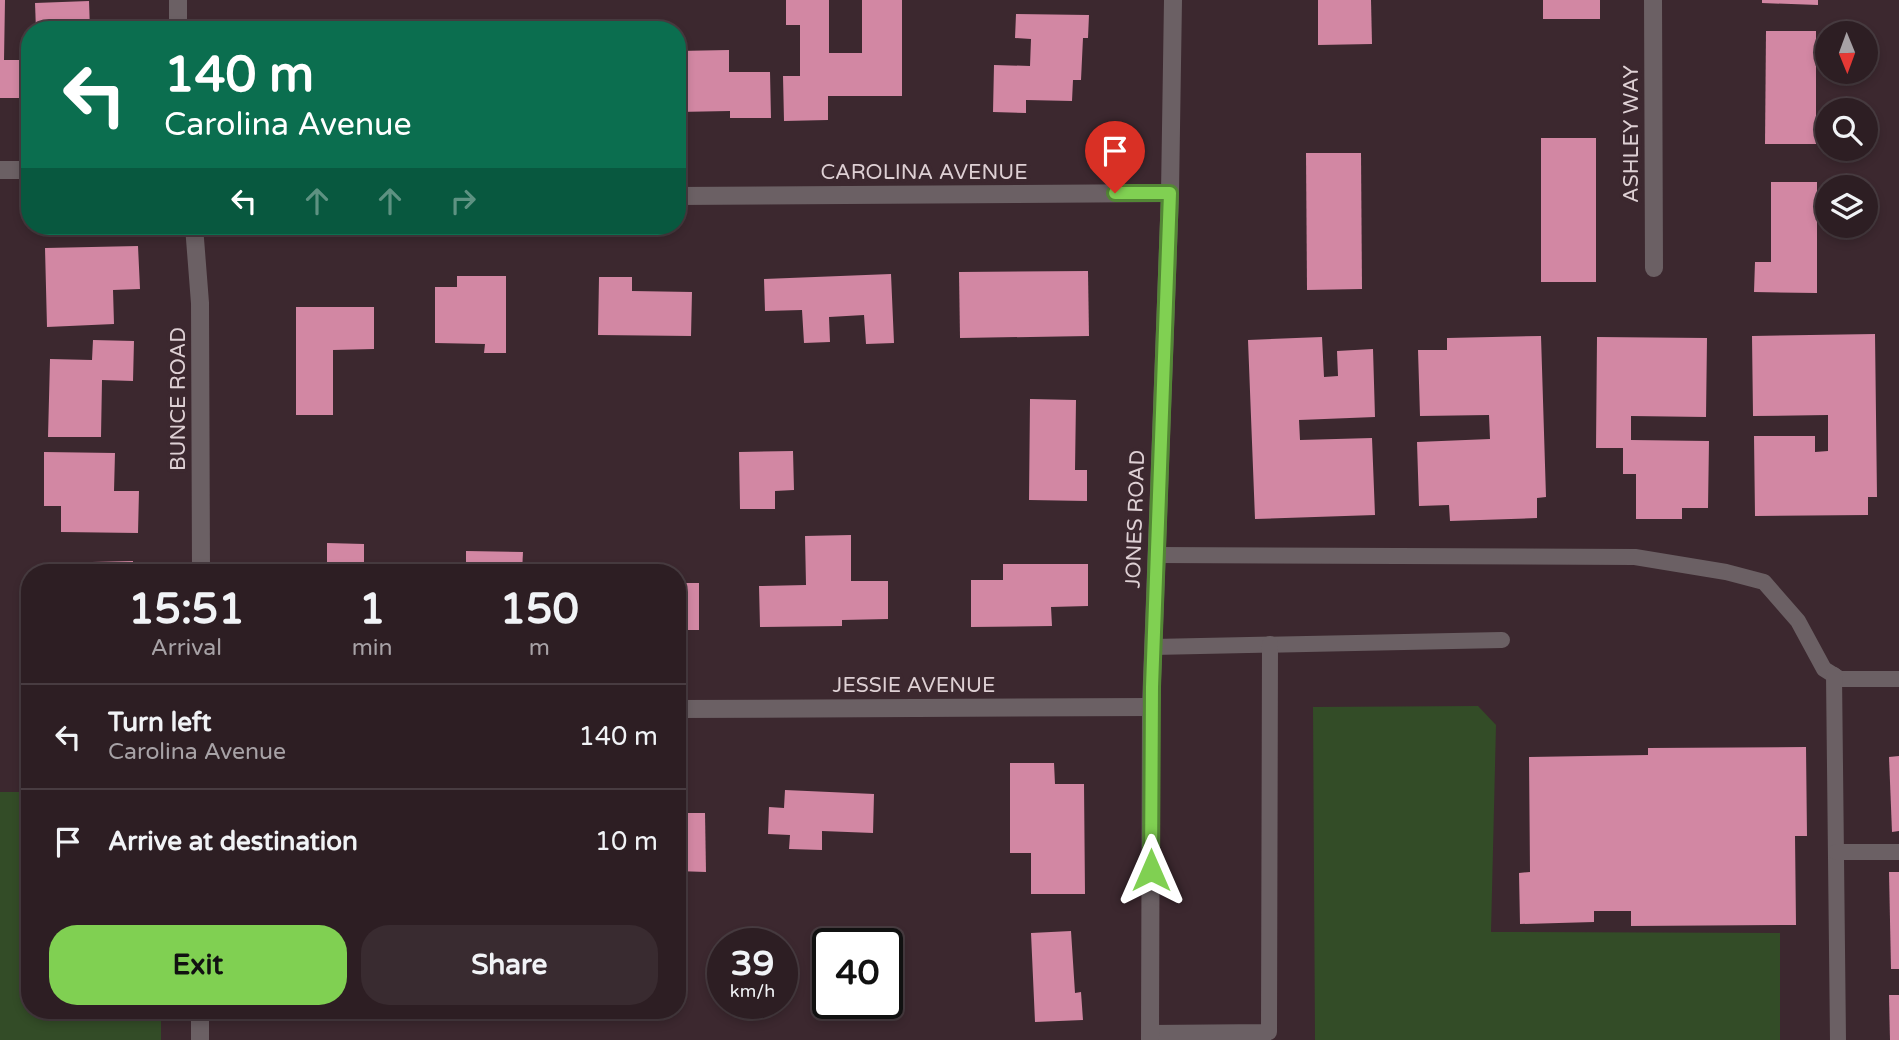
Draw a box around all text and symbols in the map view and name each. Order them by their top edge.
north arrow [1815,21,1878,84]
map controls [1815,21,1878,238]
text: 140 m [164,46,314,105]
icon: left [49,49,140,140]
street label: ASHLEY WAY [1619,65,1644,203]
button: search [1815,98,1878,161]
text: Carolina Avenue [164,106,412,144]
pin [1085,121,1145,193]
icon: arrive [1096,132,1134,170]
street label: CAROLINA AVENUE [820,160,1028,185]
button: layers [1815,175,1878,238]
icon: left [225,182,263,220]
icon: ahead [298,182,336,220]
icon: ahead [371,182,409,220]
icon: right [444,182,482,220]
street label: BUNCE ROAD [166,327,191,471]
street label: JONES ROAD [1121,449,1150,589]
text: 15:51 [128,584,245,635]
text: 1 [359,584,385,635]
text: 150 [500,584,579,635]
text: Arrival [151,634,222,662]
text: min [352,634,393,662]
text: m [529,634,550,662]
street label: JESSIE AVENUE [833,673,995,698]
text: Turn left [108,707,211,738]
icon: left [49,718,87,756]
text: 140 m [578,721,658,752]
text: Carolina Avenue [108,738,286,766]
icon: arrive [49,823,87,861]
text: Arrive at destination [108,826,358,857]
text: 10 m [595,826,658,857]
position arrow [1114,833,1188,907]
button: Exit [49,925,347,1005]
button: Share [361,925,658,1005]
speed limit sign: 40 [812,928,903,1019]
text: 39 [731,943,774,985]
text: km/h [730,980,775,1002]

